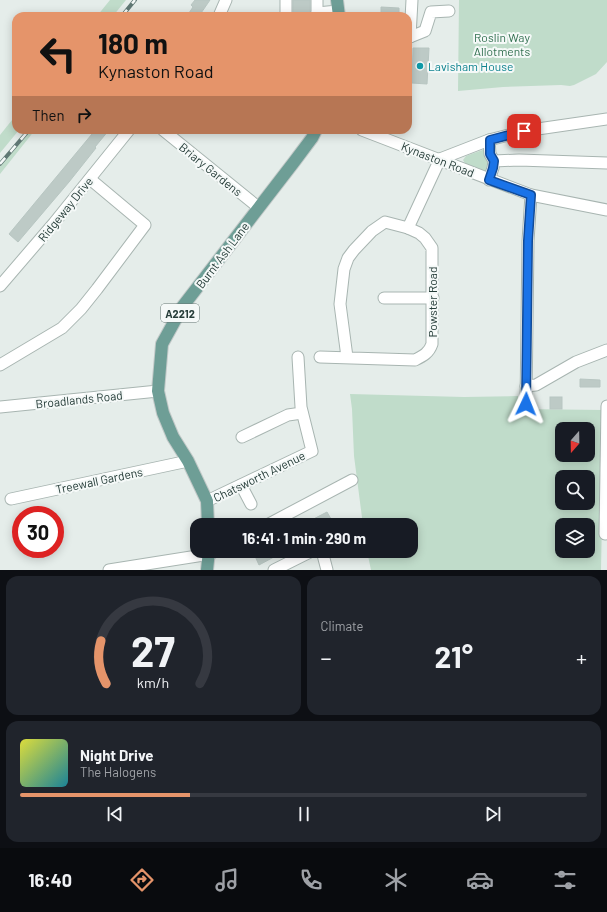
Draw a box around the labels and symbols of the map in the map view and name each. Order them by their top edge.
park label: Roslin Way Allotments [474,30,530,58]
place label: Lavisham House [428,59,513,73]
marker: Lavisham House [415,61,425,71]
pin [507,114,541,148]
street label: Briary Gardens [177,139,245,199]
street label: Kynaston Road [399,139,477,179]
street label: Ridgeway Drive [35,174,95,244]
street label: Burnt Ash Lane [193,219,251,291]
street label: Powster Road [425,266,439,338]
road number: A2212 [161,304,199,322]
position arrow [505,383,547,425]
street label: Broadlands Road [35,387,123,411]
north arrow [555,422,595,462]
street label: Chatsworth Avenue [211,448,307,504]
street label: Treewall Gardens [54,464,144,496]
speed limit sign: 30 [12,506,64,558]

